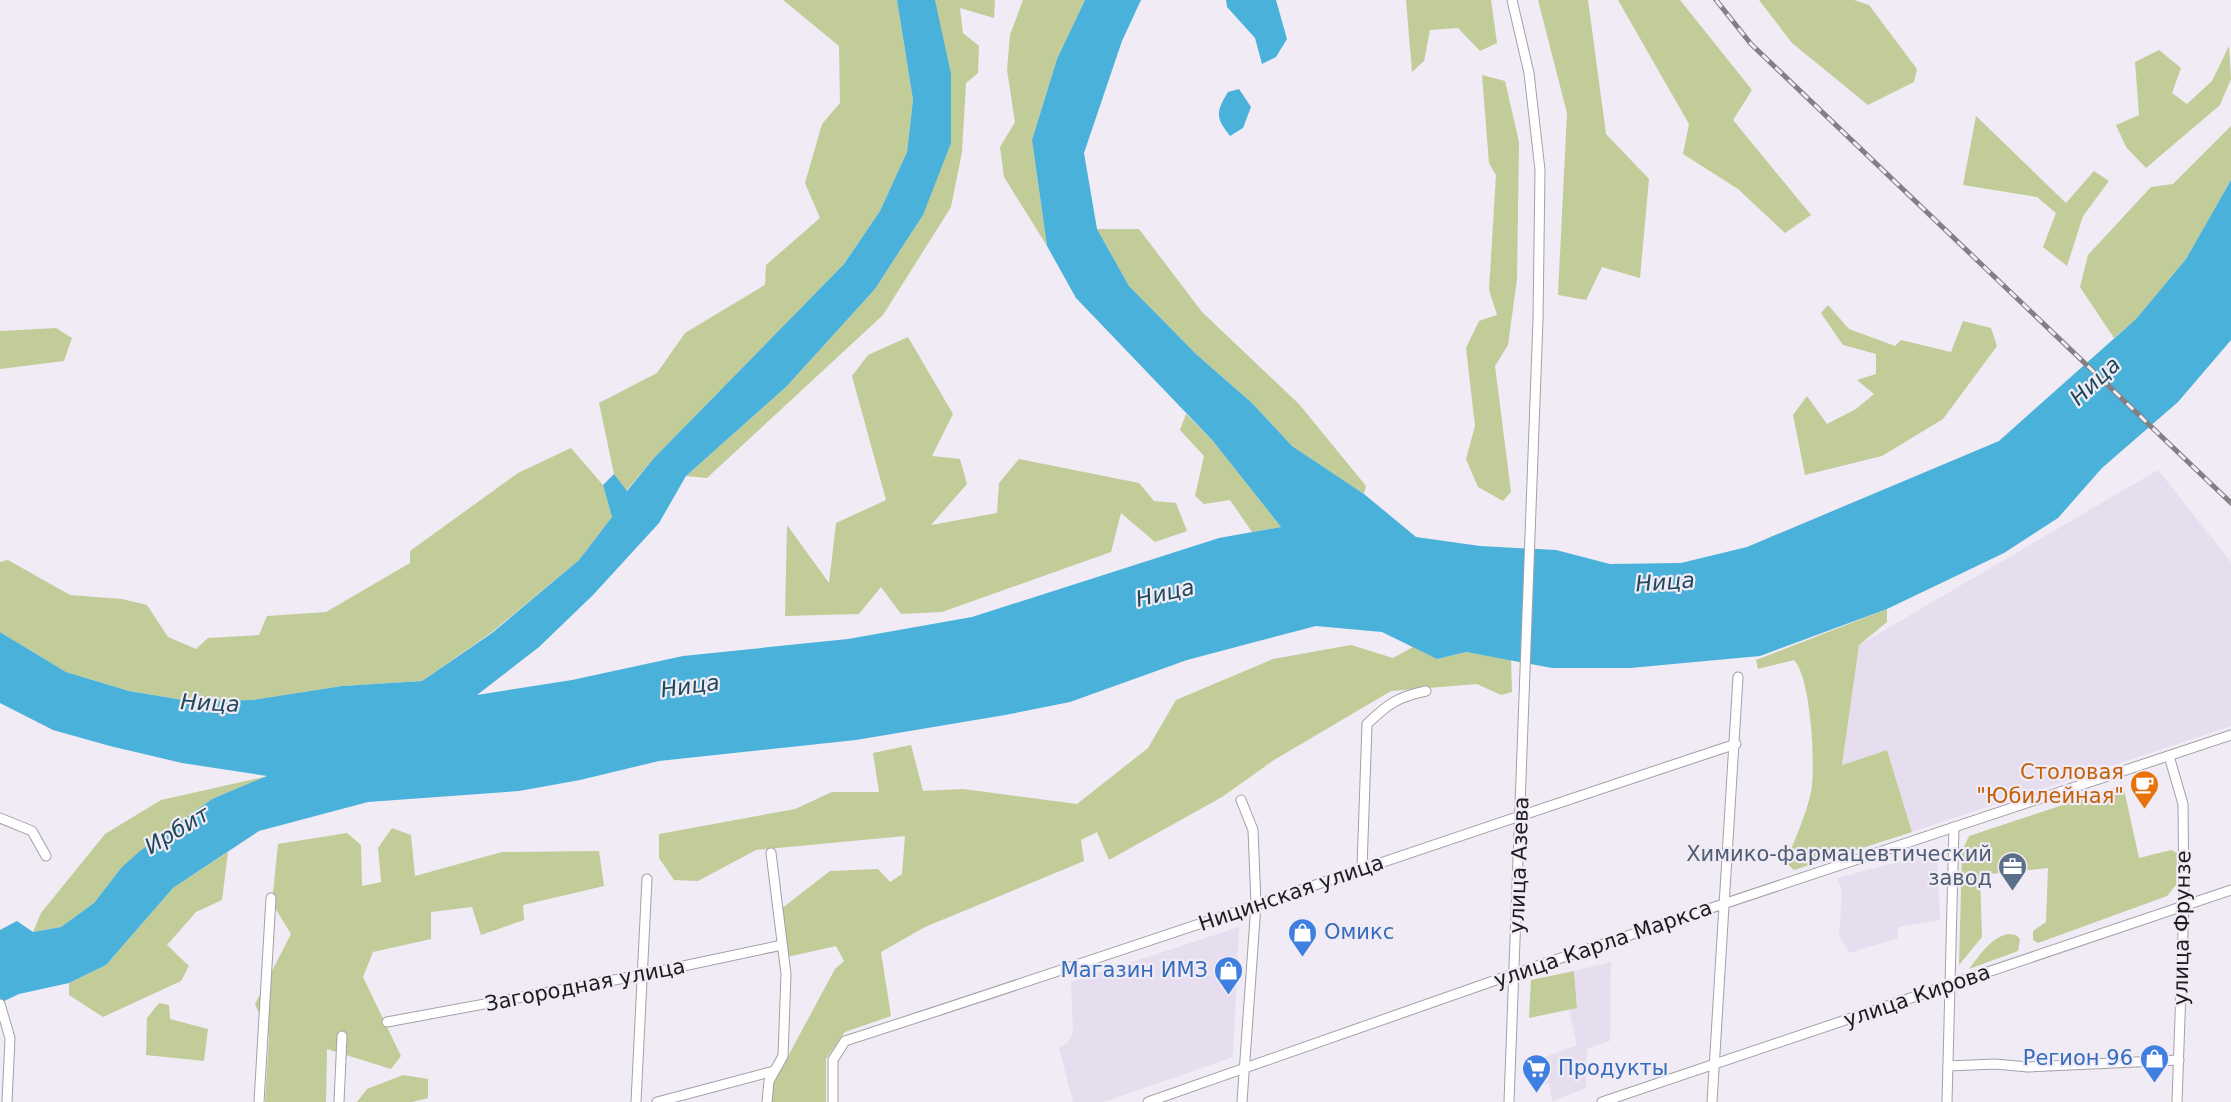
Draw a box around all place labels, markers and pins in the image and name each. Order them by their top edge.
place label: Столовая "Юбилейная" [1976,760,2124,808]
cafe icon: Столовая "Юбилейная" [2129,768,2161,810]
place label: Химико-фармацевтический завод [1686,842,1992,890]
office icon: Химико-фармацевтический завод [1997,850,2029,892]
shop icon: Омикс [1287,916,1319,958]
place label: Омикс [1324,920,1394,944]
shop icon: Магазин ИМЗ [1213,954,1245,996]
place label: Магазин ИМЗ [1061,958,1208,982]
shop icon: Регион 96 [2138,1042,2170,1084]
place label: Регион 96 [2023,1046,2133,1070]
supermarket icon: Продукты [1521,1052,1553,1094]
place label: Продукты [1558,1056,1668,1080]

